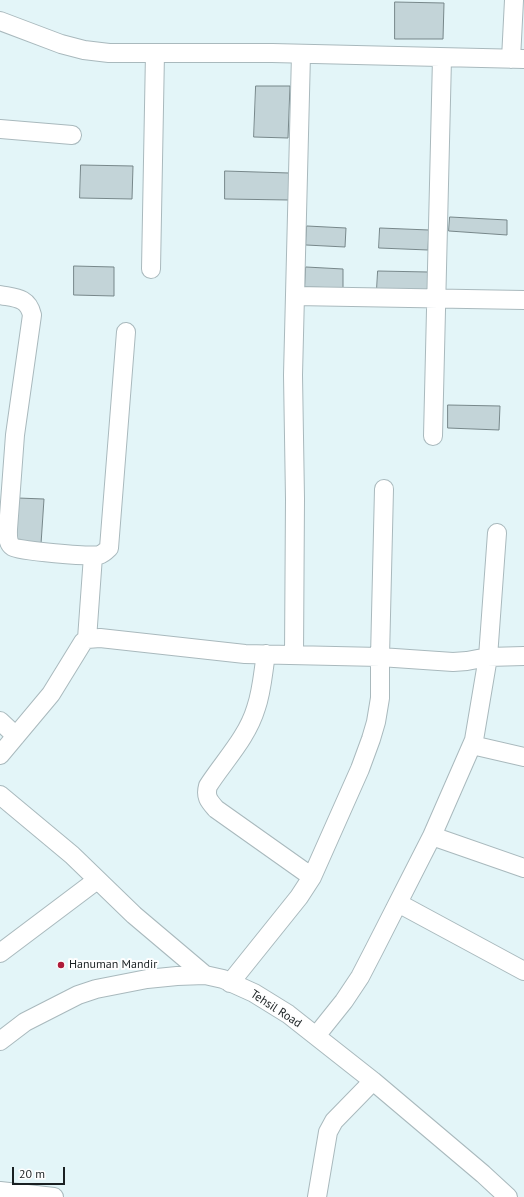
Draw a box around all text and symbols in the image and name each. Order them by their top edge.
place label: Hanuman Mandir [69,958,157,972]
marker: Hanuman Mandir [56,960,66,970]
street label: Tehsil Road [248,987,304,1031]
scale bar [14,1159,67,1185]
text: 20 m [19,1166,45,1181]

